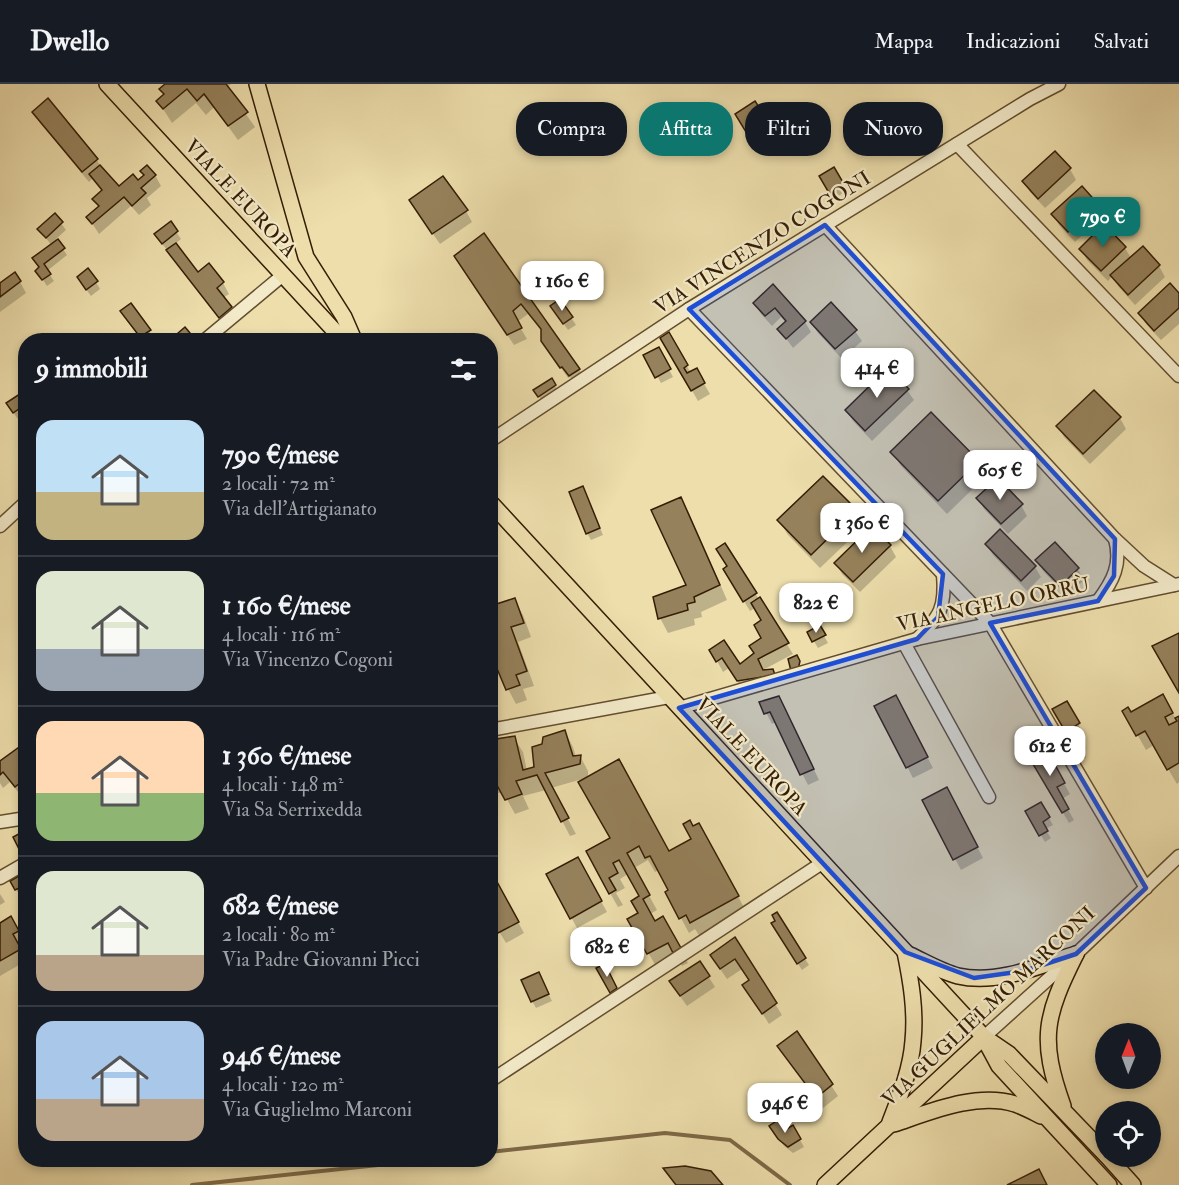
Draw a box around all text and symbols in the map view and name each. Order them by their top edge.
text: Dwello [30,24,109,59]
text: Mappa [874,28,933,55]
text: Indicazioni [966,28,1060,55]
text: Salvati [1093,28,1149,55]
chip: Compra [516,102,627,156]
chip: Affitta [639,102,733,156]
chip: Filtri [745,102,831,156]
chip: Nuovo [843,102,943,156]
street label: VIALE EUROPA [179,134,302,263]
street label: VIA VINCENZO COGONI [649,165,875,320]
pin: 790 € [1061,197,1145,248]
text: 790 € [1080,204,1126,229]
pin: 1 160 € [507,261,617,312]
text: 1 160 € [535,268,589,293]
pin: 414 € [835,348,919,399]
text: 9 immobili [36,353,148,385]
icon: filters [447,353,480,386]
text: 414 € [855,355,899,380]
text: 790 €/mese [222,439,339,471]
icon: home [84,444,156,516]
pin: 605 € [958,450,1042,501]
text: 605 € [977,457,1023,482]
text: 2 locali · 72 m² [222,471,335,496]
text: Via dell'Artigianato [222,496,377,521]
pin: 1 360 € [807,503,917,554]
text: 1 360 € [834,510,890,535]
street label: VIA ANGELO ORRÙ [894,572,1092,637]
pin: 822 € [774,583,858,634]
text: 1 160 €/mese [222,590,351,622]
text: 822 € [793,590,839,615]
icon: home [84,595,156,667]
text: 4 locali · 116 m² [222,622,340,647]
text: Via Vincenzo Cogoni [222,647,393,672]
street label: VIALE EUROPA [690,692,813,821]
pin: 612 € [1008,726,1092,777]
text: 612 € [1028,733,1072,758]
text: 1 360 €/mese [222,740,351,772]
icon: home [84,745,156,817]
text: 4 locali · 148 m² [222,772,343,797]
text: Via Sa Serrixedda [222,797,362,822]
text: 682 €/mese [222,890,339,922]
icon: home [84,895,156,967]
street label: VIA GUGLIELMO MARCONI [876,901,1100,1112]
text: 2 locali · 80 m² [222,922,335,947]
pin: 682 € [565,927,649,978]
text: 682 € [584,934,630,959]
text: Via Padre Giovanni Picci [222,947,420,972]
north arrow [1095,1023,1161,1089]
map controls [1095,1023,1161,1167]
text: 946 €/mese [222,1040,341,1072]
icon: home [84,1045,156,1117]
text: 4 locali · 120 m² [222,1072,344,1097]
pin: 946 € [743,1083,827,1134]
text: 946 € [761,1090,809,1115]
text: Via Guglielmo Marconi [222,1097,412,1122]
button: locate [1095,1101,1161,1167]

